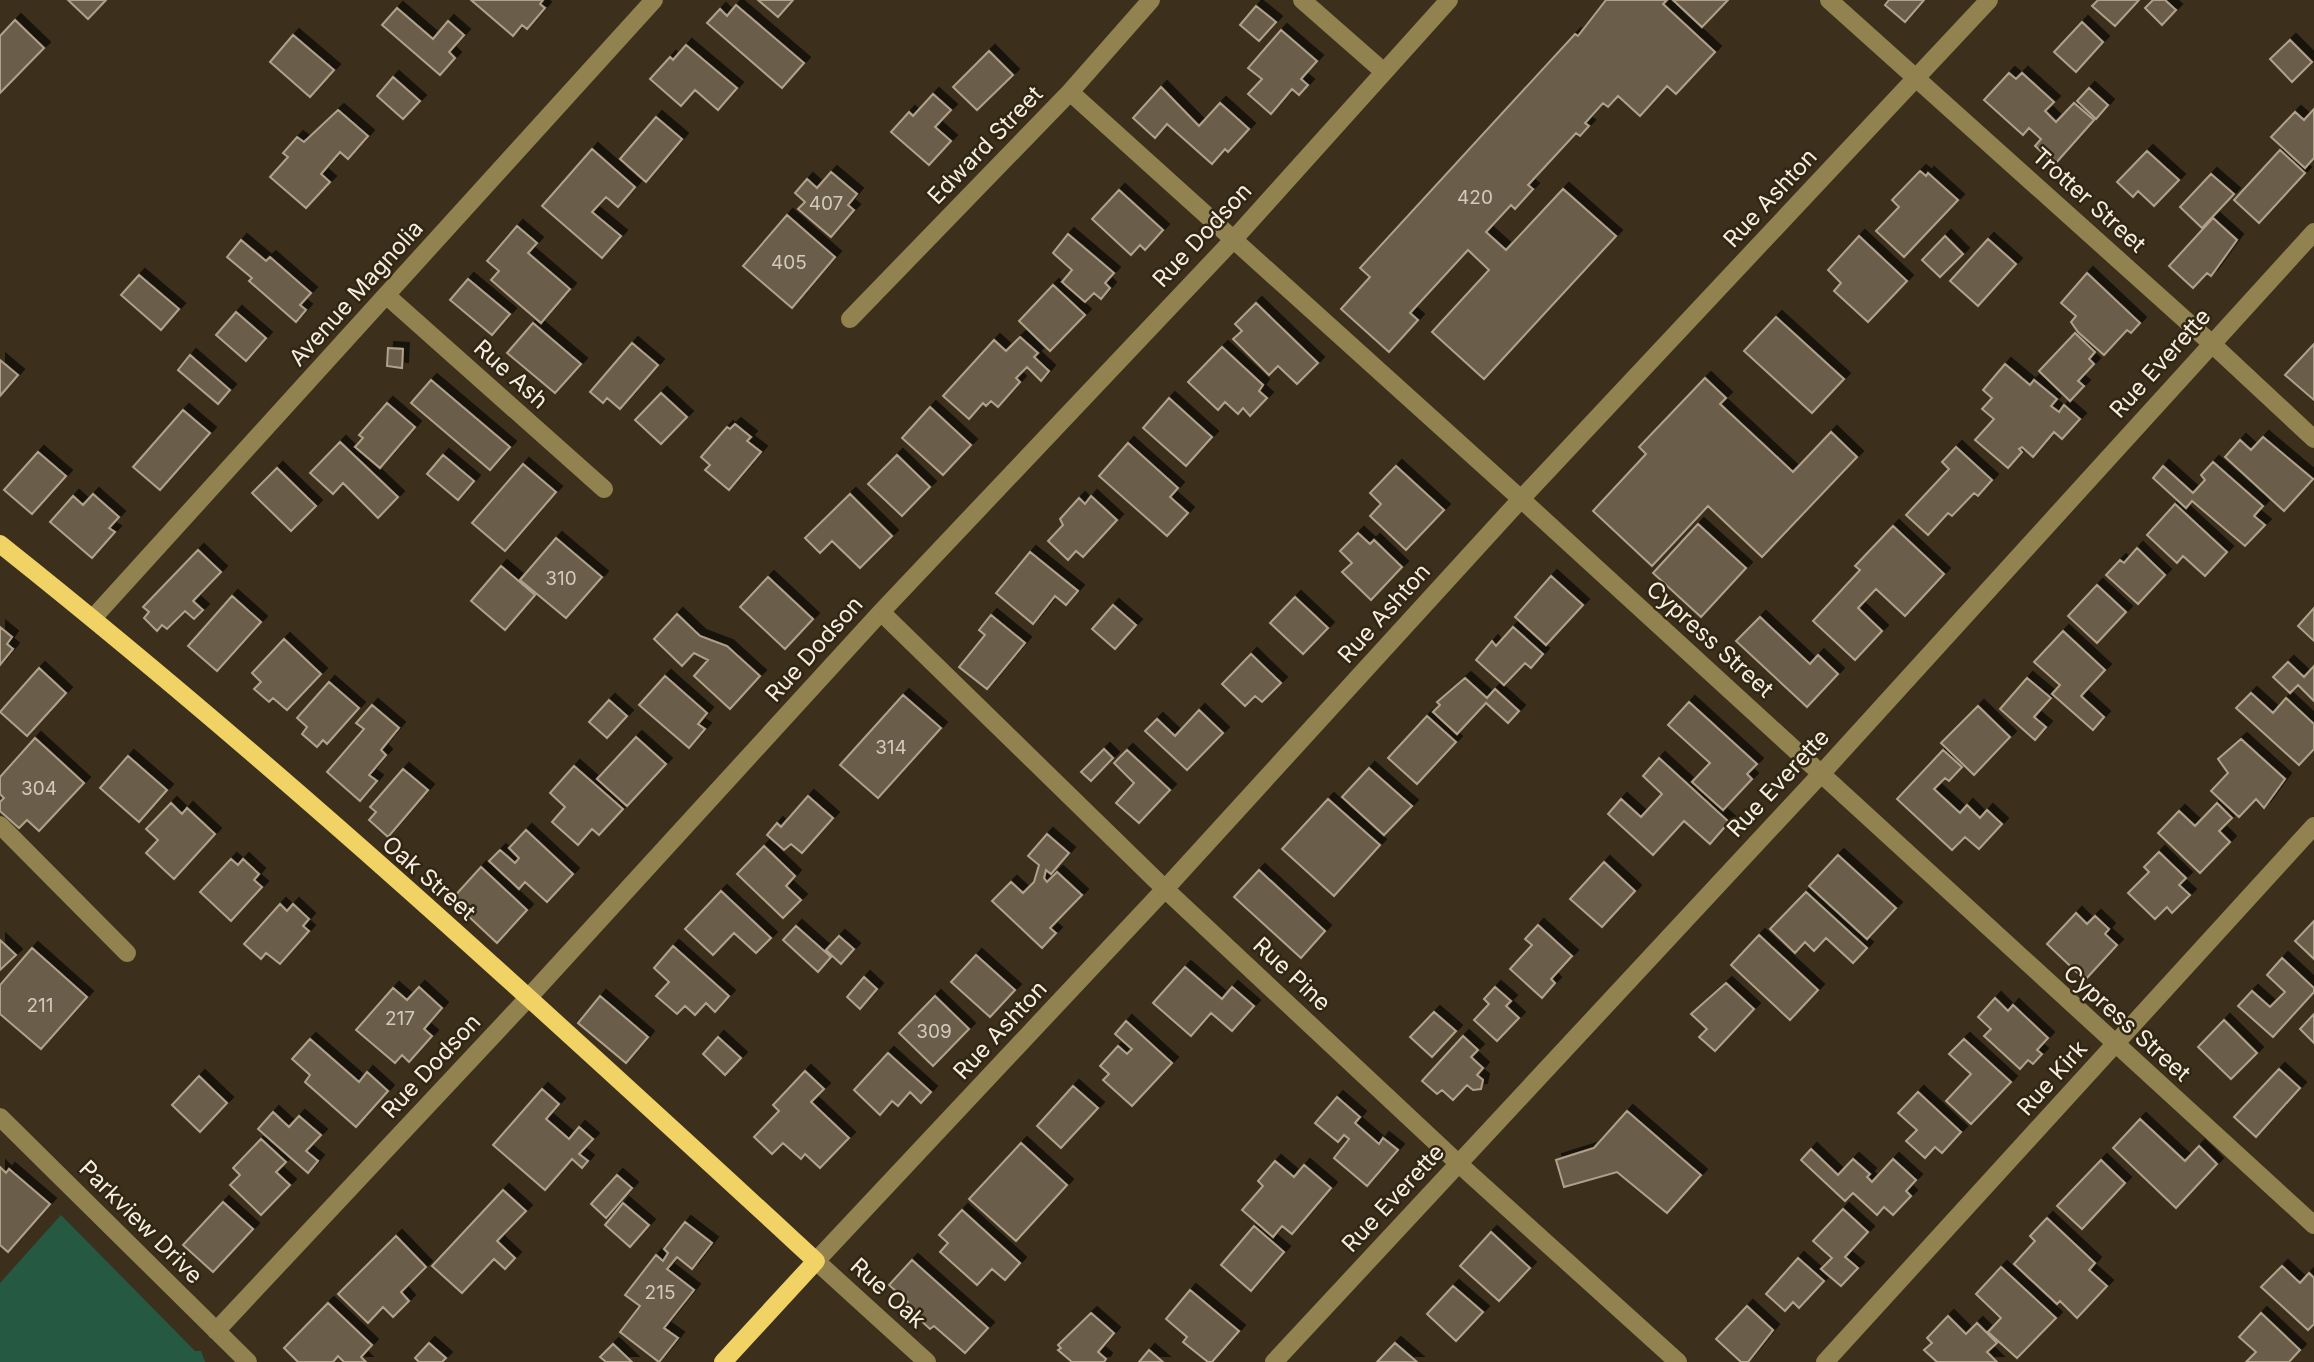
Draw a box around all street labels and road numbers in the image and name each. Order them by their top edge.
street label: Edward Street [922,80,1049,210]
street label: Trotter Street [2026,142,2152,259]
street label: Rue Ashton [1717,143,1823,253]
street label: Rue Dodson [1147,177,1257,293]
street label: Avenue Magnolia [283,214,429,372]
street label: Rue Everette [2104,303,2216,423]
street label: Rue Ash [468,334,554,414]
street label: Rue Ashton [1332,557,1436,669]
street label: Cypress Street [1641,575,1780,704]
street label: Rue Dodson [759,590,869,708]
street label: Rue Everette [1721,723,1835,843]
street label: Oak Street [377,830,482,926]
street label: Rue Pine [1248,931,1336,1017]
street label: Cypress Street [2058,959,2197,1088]
street label: Rue Ashton [947,975,1053,1085]
street label: Rue Dodson [376,1008,486,1124]
street label: Rue Kirk [2011,1034,2093,1121]
street label: Rue Everette [1336,1138,1450,1258]
street label: Parkview Drive [73,1154,209,1290]
street label: Rue Oak [845,1252,932,1334]

